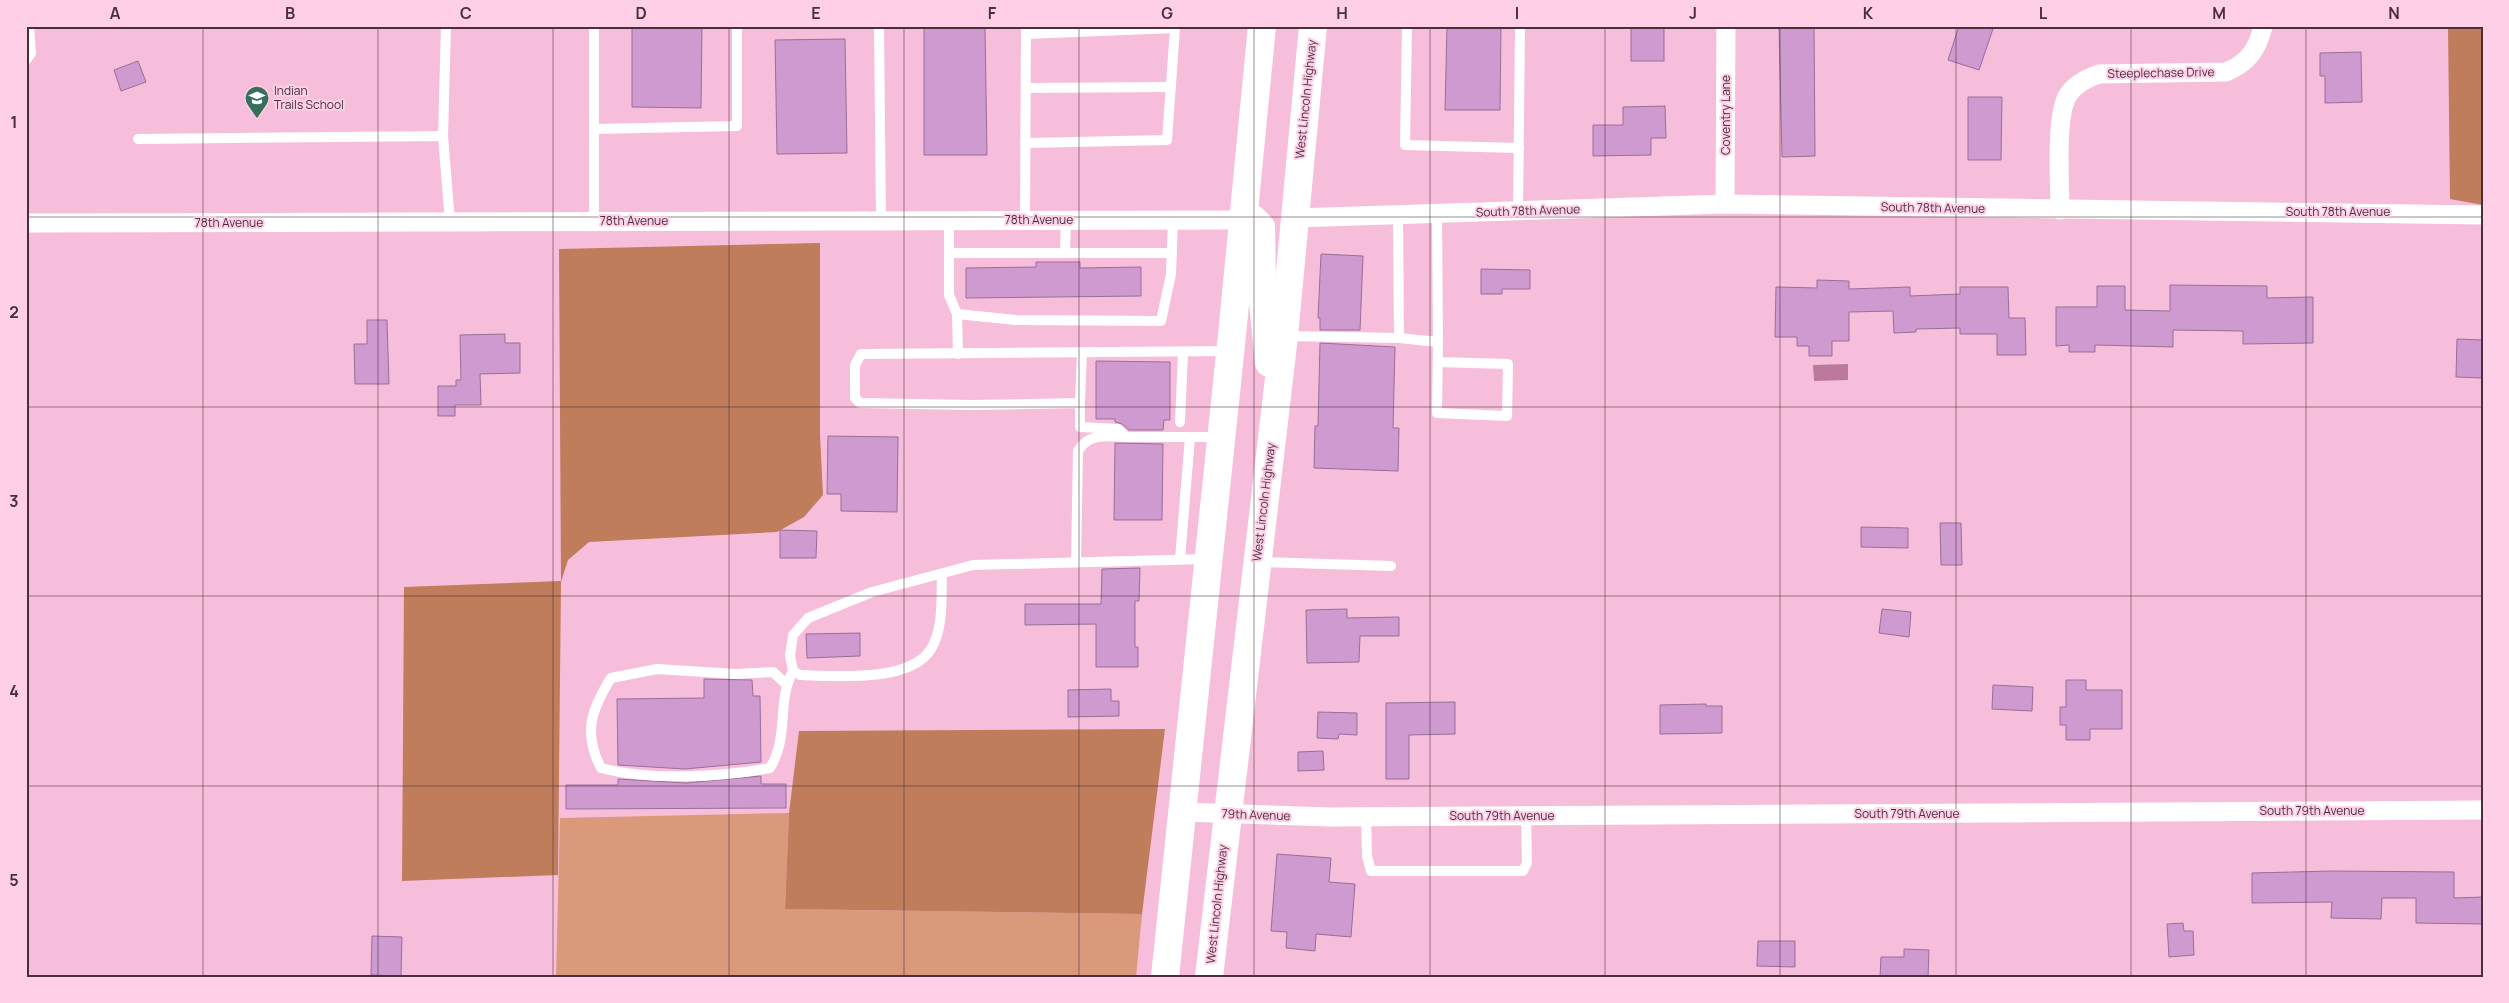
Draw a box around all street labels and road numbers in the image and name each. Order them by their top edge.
street label: West Lincoln Highway [1291,38,1320,159]
street label: Steeplechase Drive [2107,63,2215,82]
street label: Coventry Lane [1717,75,1734,155]
street label: South 78th Avenue [1881,198,1985,217]
street label: South 78th Avenue [1476,200,1580,221]
street label: South 78th Avenue [2286,203,2390,220]
street label: 78th Avenue [1005,211,1073,228]
street label: 78th Avenue [600,212,668,229]
street label: 78th Avenue [195,214,263,231]
street label: West Lincoln Highway [1248,441,1279,562]
street label: South 79th Avenue [2260,802,2364,819]
street label: 79th Avenue [1221,805,1291,824]
street label: South 79th Avenue [1855,805,1959,822]
street label: South 79th Avenue [1450,807,1554,824]
street label: West Lincoln Highway [1202,843,1231,964]

